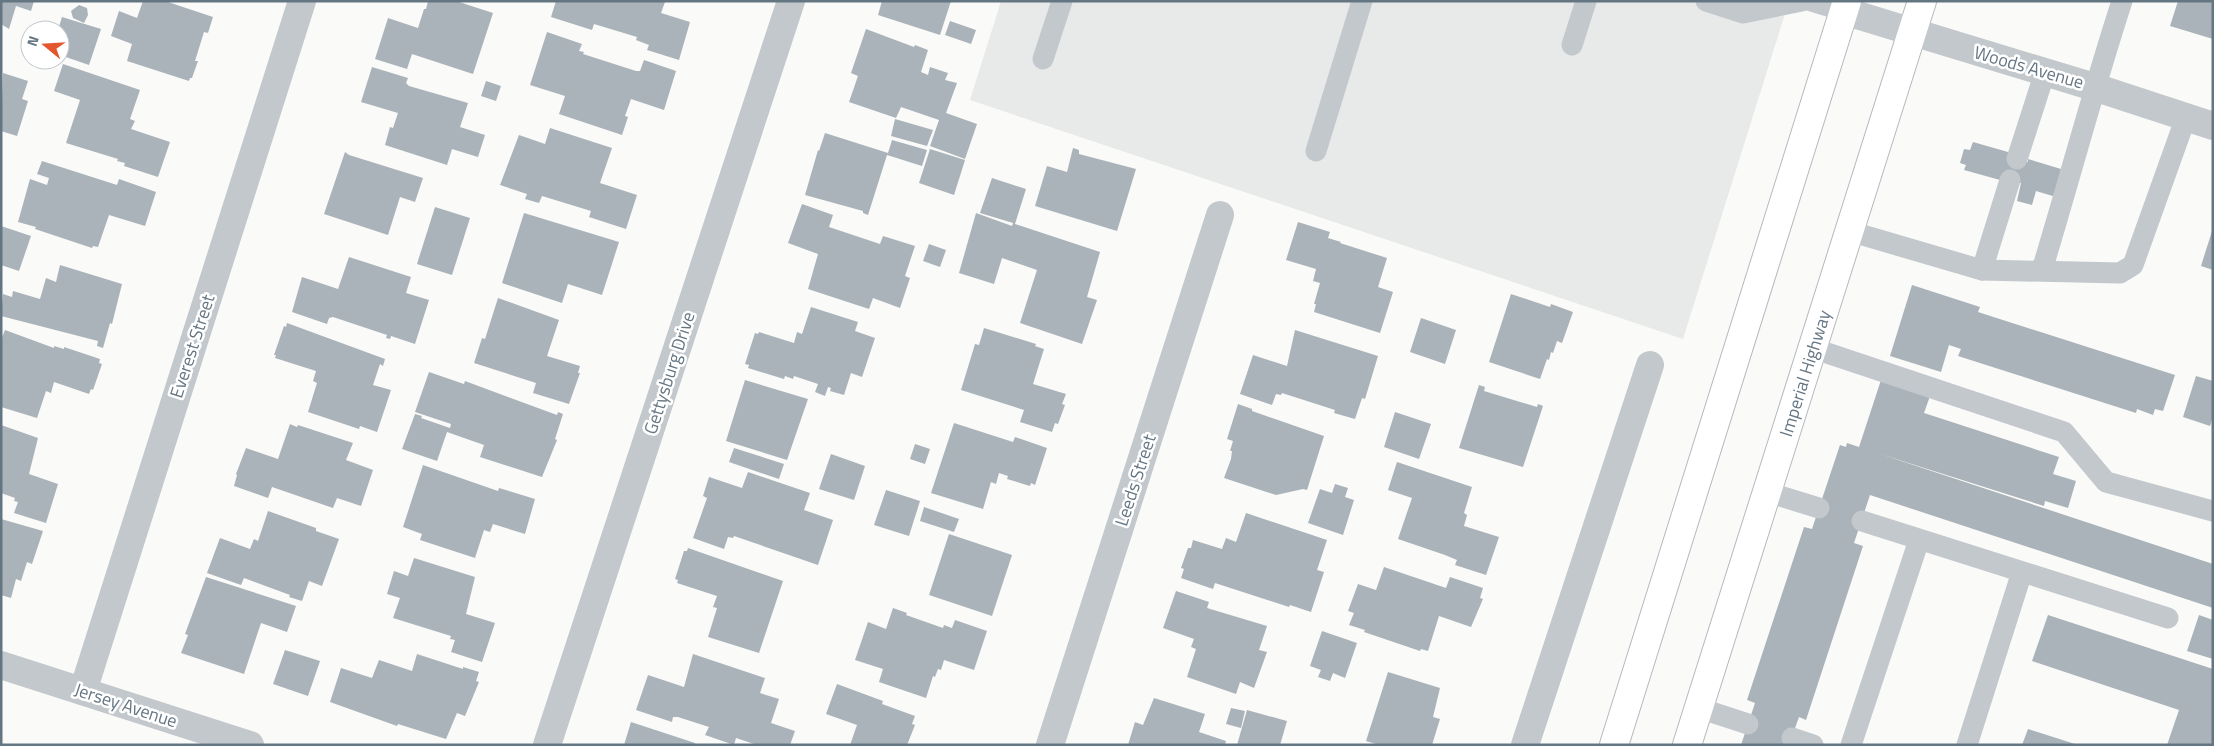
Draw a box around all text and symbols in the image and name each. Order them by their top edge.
north arrow [20,20,70,70]
text: N [21,33,44,49]
street label: Woods Avenue [1971,38,2087,96]
street label: Everest Street [163,290,222,401]
street label: Imperial Highway [1772,306,1837,440]
street label: Gettysburg Drive [636,308,702,438]
street label: Leeds Street [1107,430,1163,529]
street label: Jersey Avenue [71,676,181,734]

